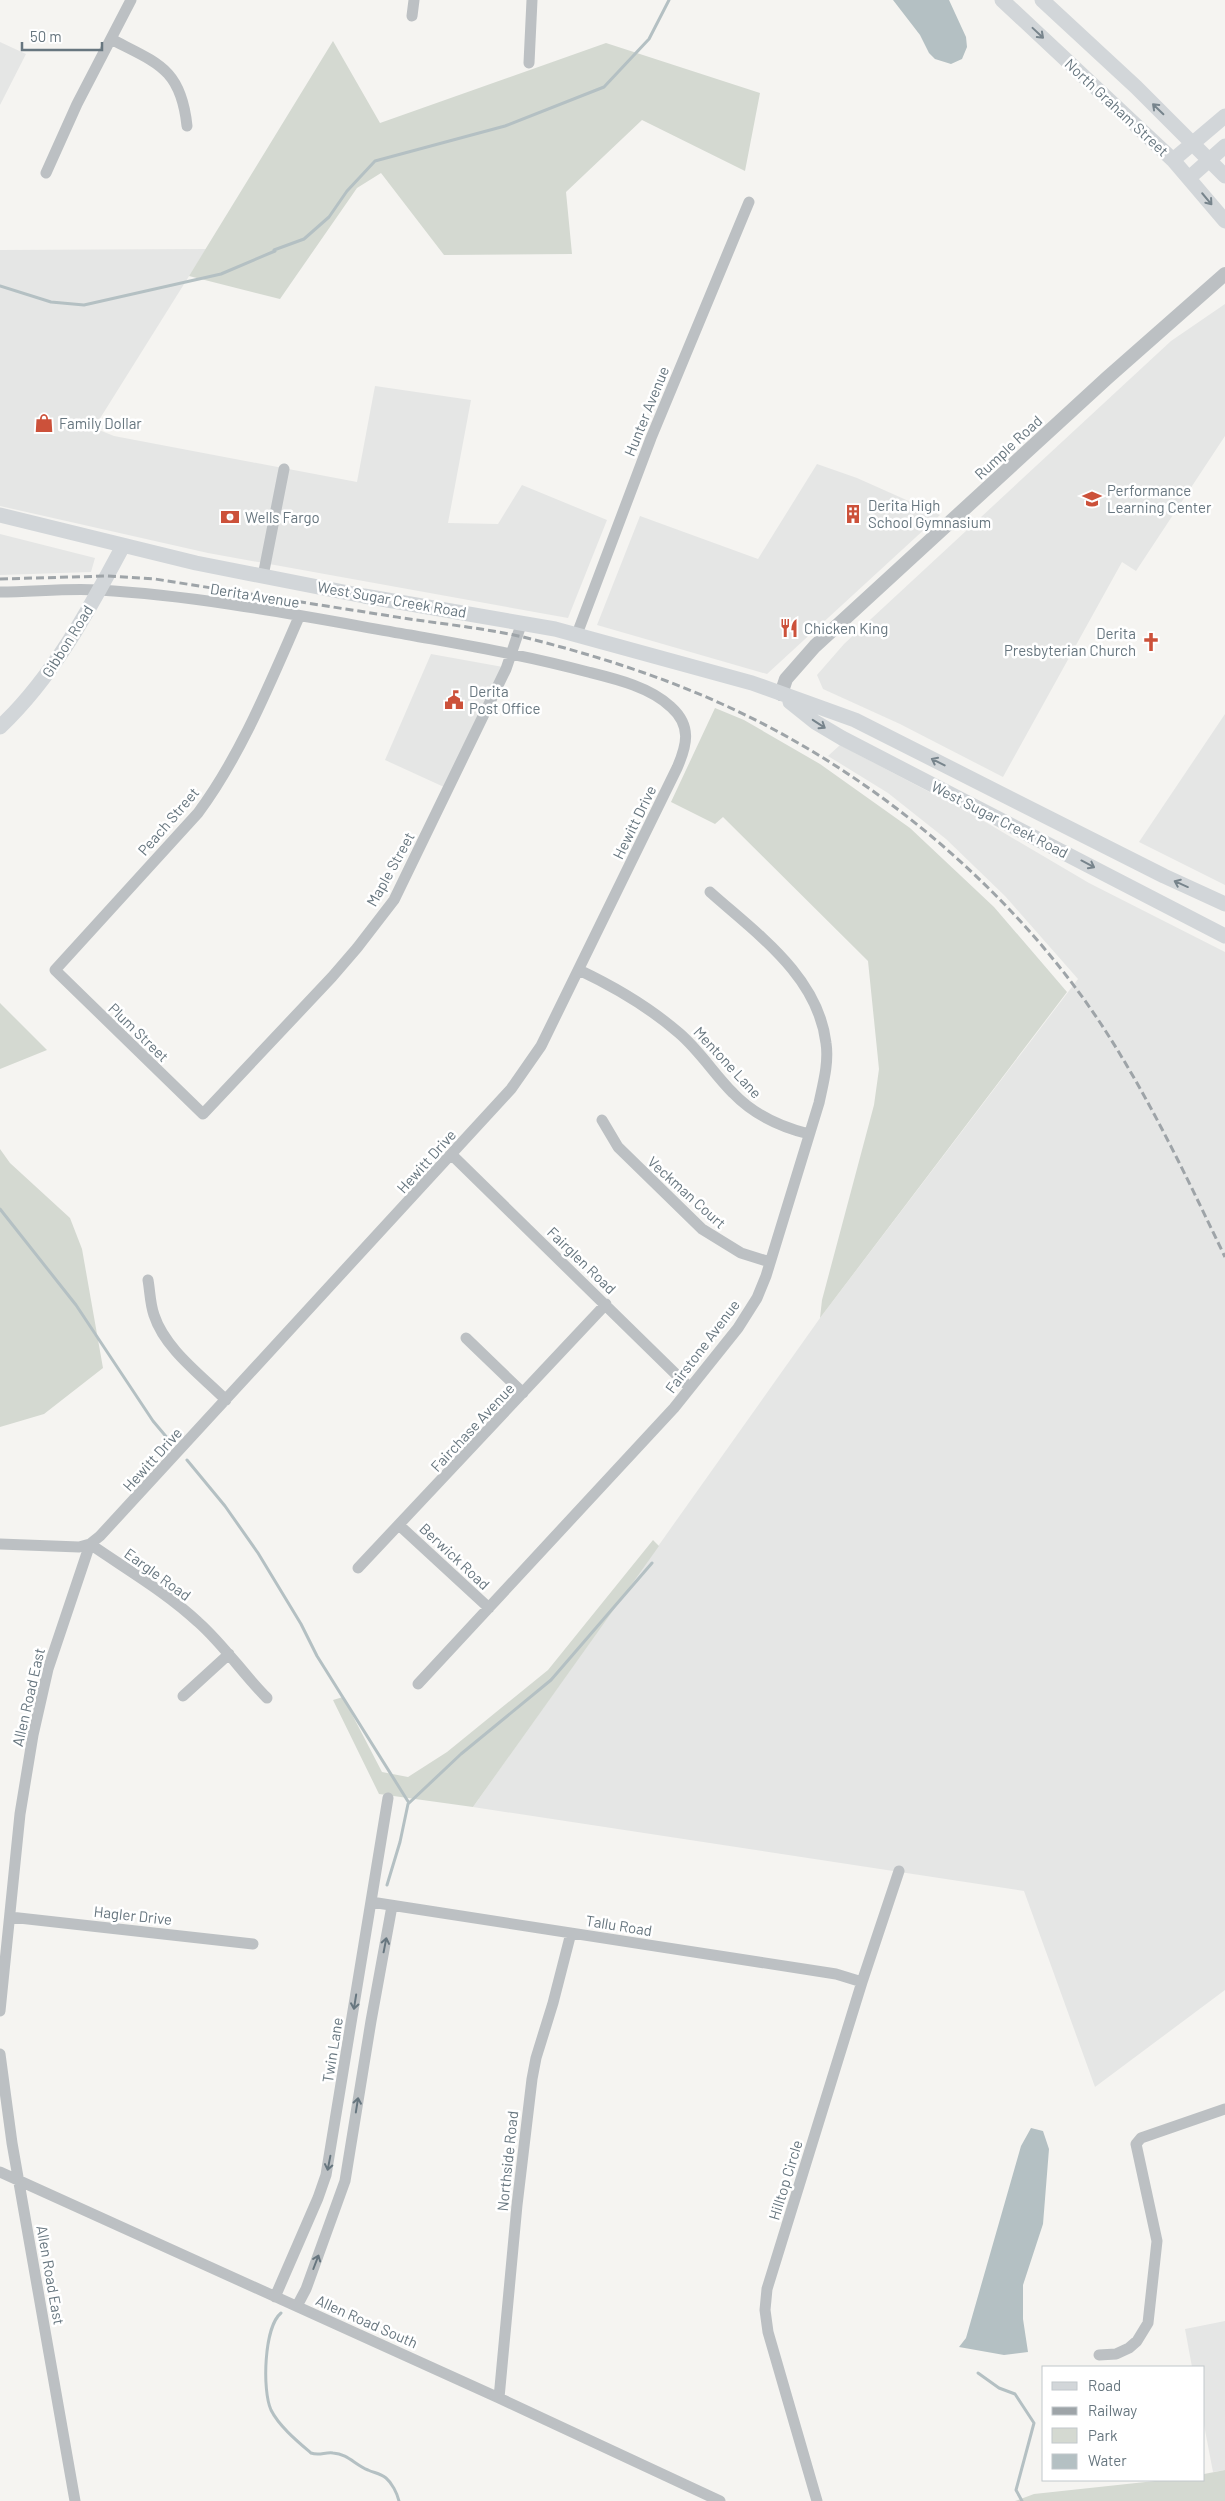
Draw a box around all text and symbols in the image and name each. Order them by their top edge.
scale bar [22,20,102,52]
text: 50 m [30,27,62,45]
one-way arrow [1032,27,1044,39]
street label: North Graham Street [1062,54,1172,160]
one-way arrow [1152,103,1164,115]
one-way arrow [1201,193,1213,206]
street label: Hunter Avenue [620,363,672,459]
street label: Rumple Road [971,411,1045,483]
shop icon: Family Dollar [33,412,55,434]
place label: Family Dollar [59,414,142,432]
place label: Performance Learning Center [1107,481,1212,516]
school or university icon: Performance Learning Center [1081,488,1103,510]
place label: Derita High School Gymnasium [868,496,991,531]
building icon: Derita High School Gymnasium [842,503,864,525]
bank icon: Wells Fargo [219,506,241,528]
place label: Wells Fargo [245,508,320,526]
street label: West Sugar Creek Road [316,577,468,621]
street label: Derita Avenue [209,579,301,611]
street label: Gibbon Road [38,602,96,680]
restaurant icon: Chicken King [778,617,800,639]
place label: Chicken King [804,619,888,637]
place label: Derita Presbyterian Church [1004,624,1136,659]
church icon: Derita Presbyterian Church [1140,631,1162,653]
place label: Derita Post Office [469,682,541,717]
public building icon: Derita Post Office [443,689,465,711]
one-way arrow [812,719,826,729]
one-way arrow [931,757,946,766]
street label: West Sugar Creek Road [929,777,1071,861]
street label: Hewitt Drive [608,782,660,862]
street label: Peach Street [134,783,202,859]
street label: Maple Street [362,829,418,909]
one-way arrow [1080,859,1095,869]
one-way arrow [1174,879,1189,888]
street label: Plum Street [105,999,173,1065]
street label: Mentone Lane [690,1022,766,1102]
street label: Hewitt Drive [393,1125,459,1197]
street label: Veckman Court [644,1152,730,1232]
street label: Fairglen Road [544,1223,620,1297]
street label: Fairstone Avenue [661,1296,743,1396]
street label: Fairchase Avenue [426,1379,518,1475]
street label: Hewitt Drive [119,1423,185,1495]
street label: Berwick Road [416,1519,494,1593]
street label: Eargle Road [121,1544,195,1604]
street label: Allen Road East [8,1646,48,1748]
street label: Hagler Drive [93,1902,173,1928]
street label: Tallu Road [584,1911,654,1939]
one-way arrow [381,1937,390,1953]
one-way arrow [349,1994,359,2010]
street label: Twin Lane [318,2016,346,2084]
one-way arrow [353,2098,363,2114]
street label: Northside Road [493,2110,521,2212]
street label: Hilltop Circle [764,2138,806,2222]
one-way arrow [323,2154,333,2170]
street label: Allen Road East [33,2224,69,2326]
one-way arrow [312,2254,321,2270]
street label: Allen Road South [313,2290,421,2352]
legend [1042,2366,1205,2481]
text: Road [1088,2376,1121,2394]
text: Railway [1088,2401,1137,2419]
text: Park [1088,2426,1118,2444]
text: Water [1088,2451,1127,2469]

